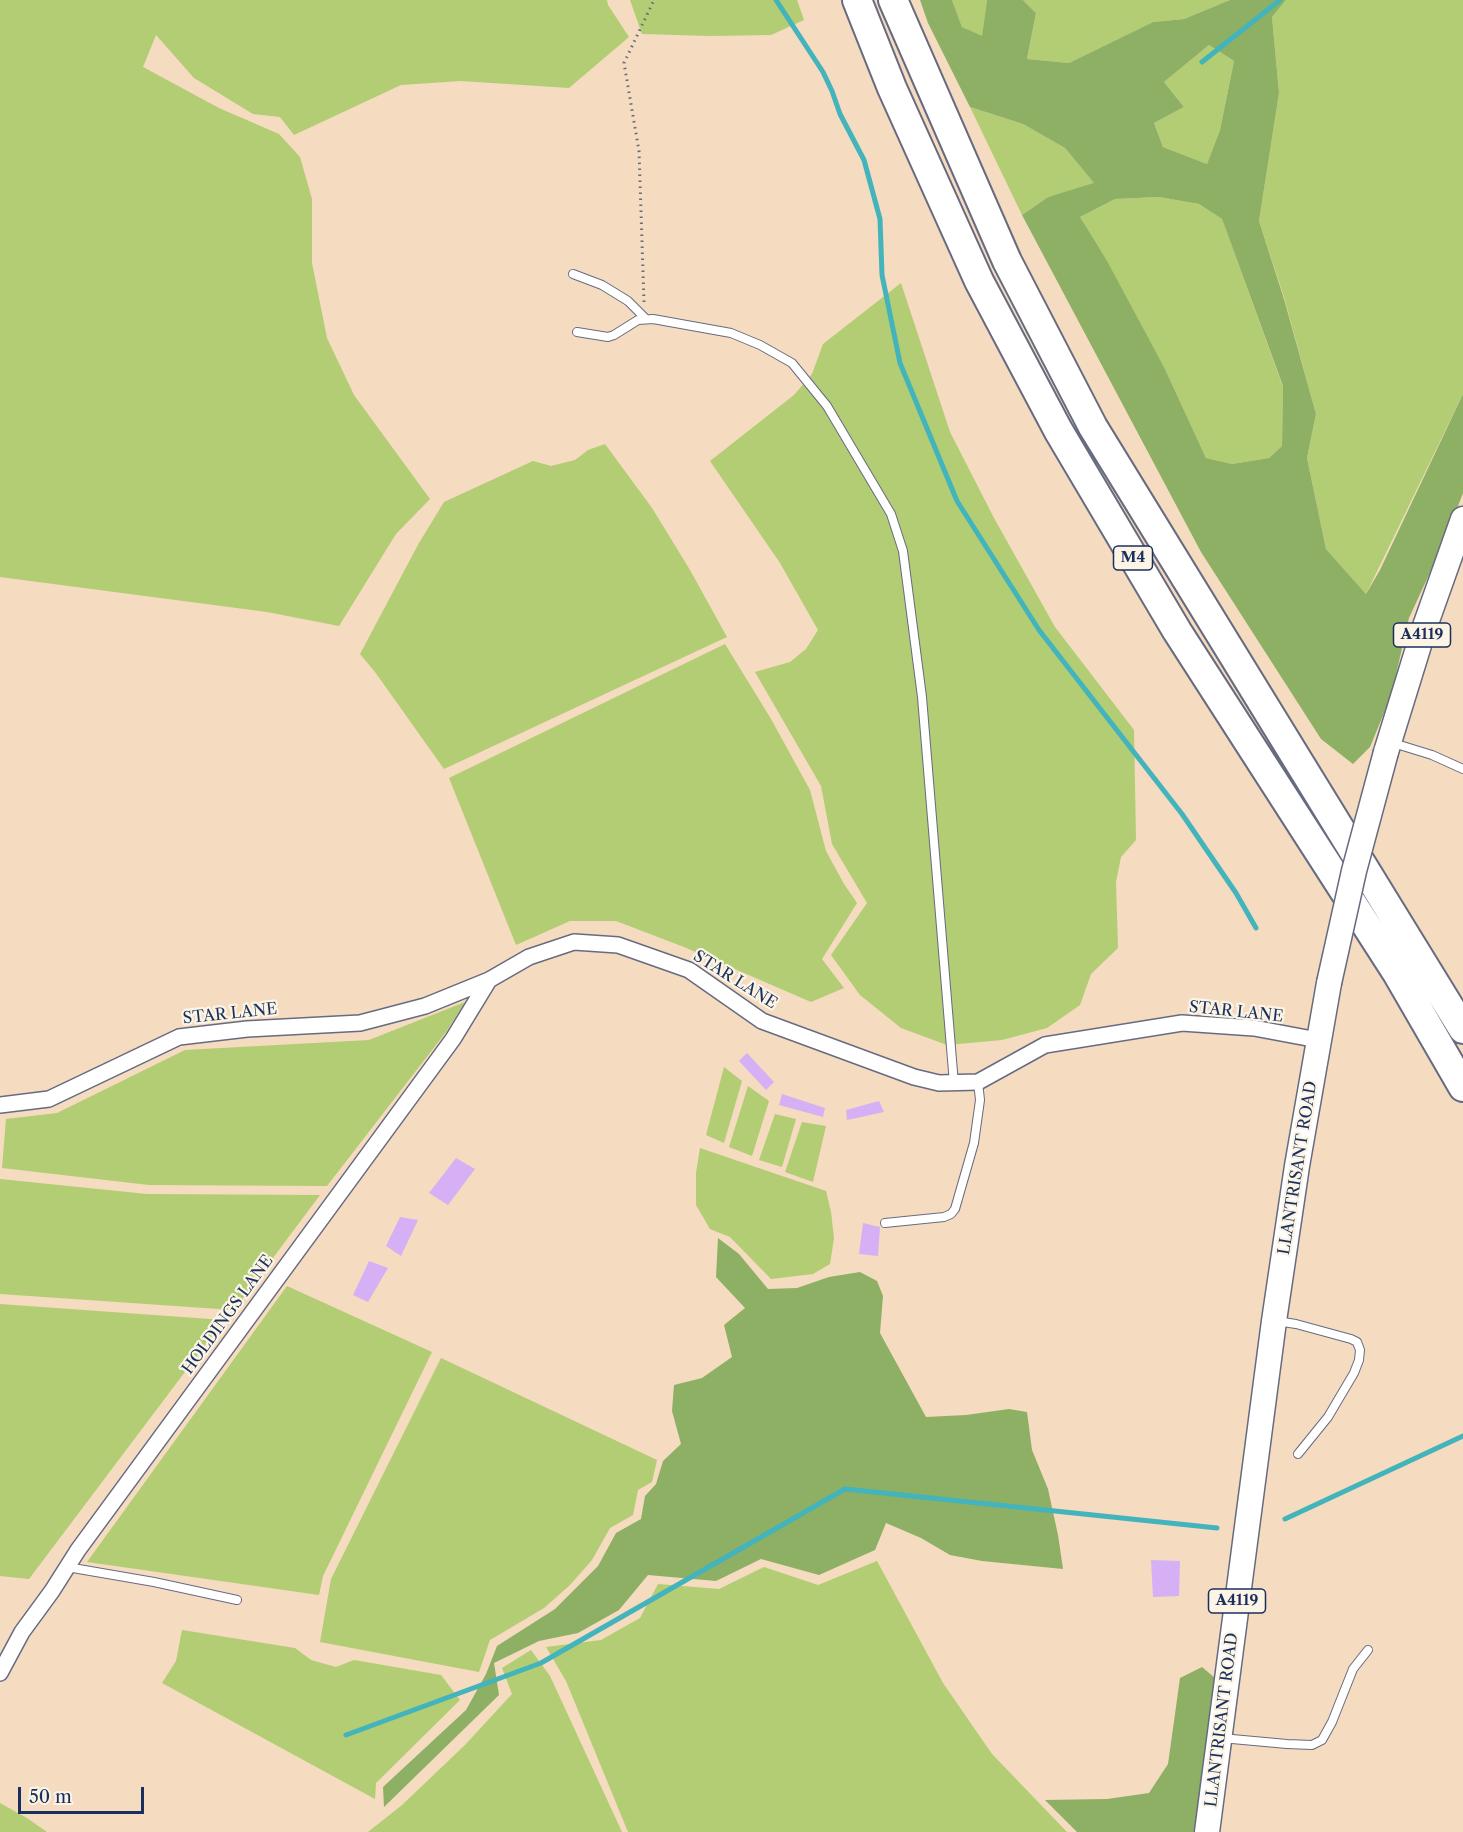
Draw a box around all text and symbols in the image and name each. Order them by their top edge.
road number: M4 [1114,546,1152,570]
road number: A4119 [1394,623,1450,647]
street label: STAR LANE [690,947,780,1013]
street label: STAR LANE [1188,997,1284,1027]
street label: STAR LANE [182,999,278,1029]
street label: LLANTRISANT ROAD [1275,1080,1321,1256]
street label: HOLDINGS LANE [178,1252,278,1378]
road number: A4119 [1208,1589,1266,1613]
street label: LLANTRISANT ROAD [1202,1632,1242,1808]
scale bar [21,1775,147,1813]
text: 50 m [29,1786,72,1808]

